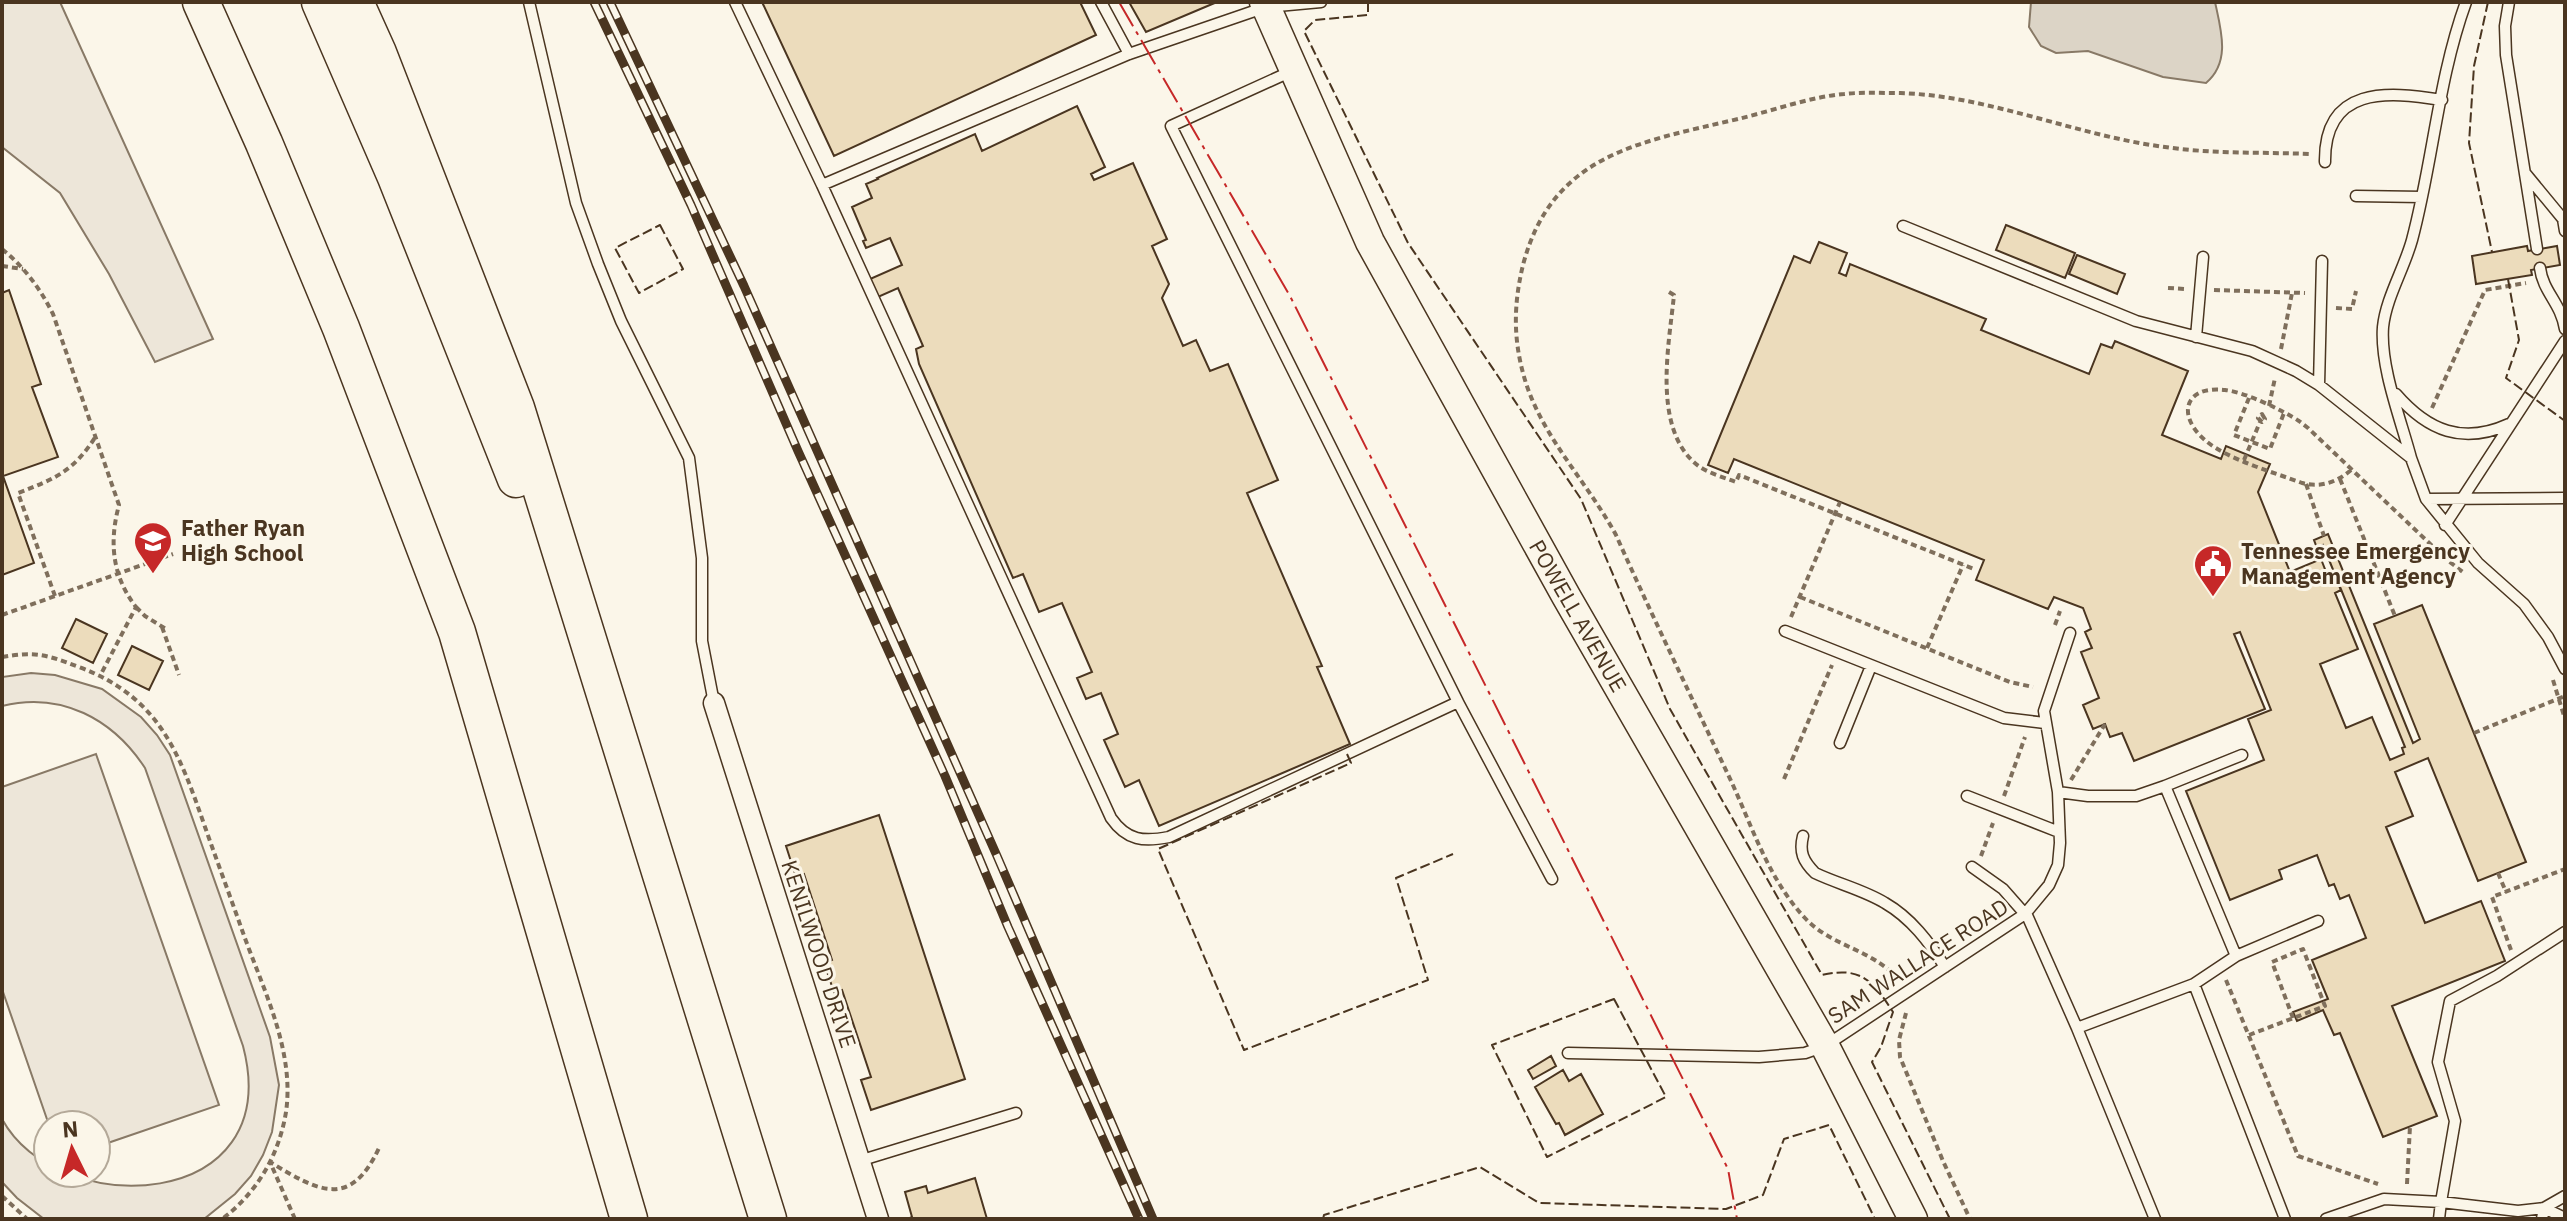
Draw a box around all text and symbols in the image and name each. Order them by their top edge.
place label: Father Ryan High School [181,513,305,567]
school or university icon: Father Ryan High School [132,520,174,575]
street label: POWELL AVENUE [1523,534,1634,697]
place label: Tennessee Emergency Management Agency [2241,536,2470,590]
public building icon: Tennessee Emergency Management Agency [2192,543,2234,598]
street label: KENILWOOD DRIVE [775,856,864,1052]
street label: SAM WALLACE ROAD [1822,891,2013,1030]
north arrow [32,1109,112,1189]
text: N [61,1113,79,1144]

